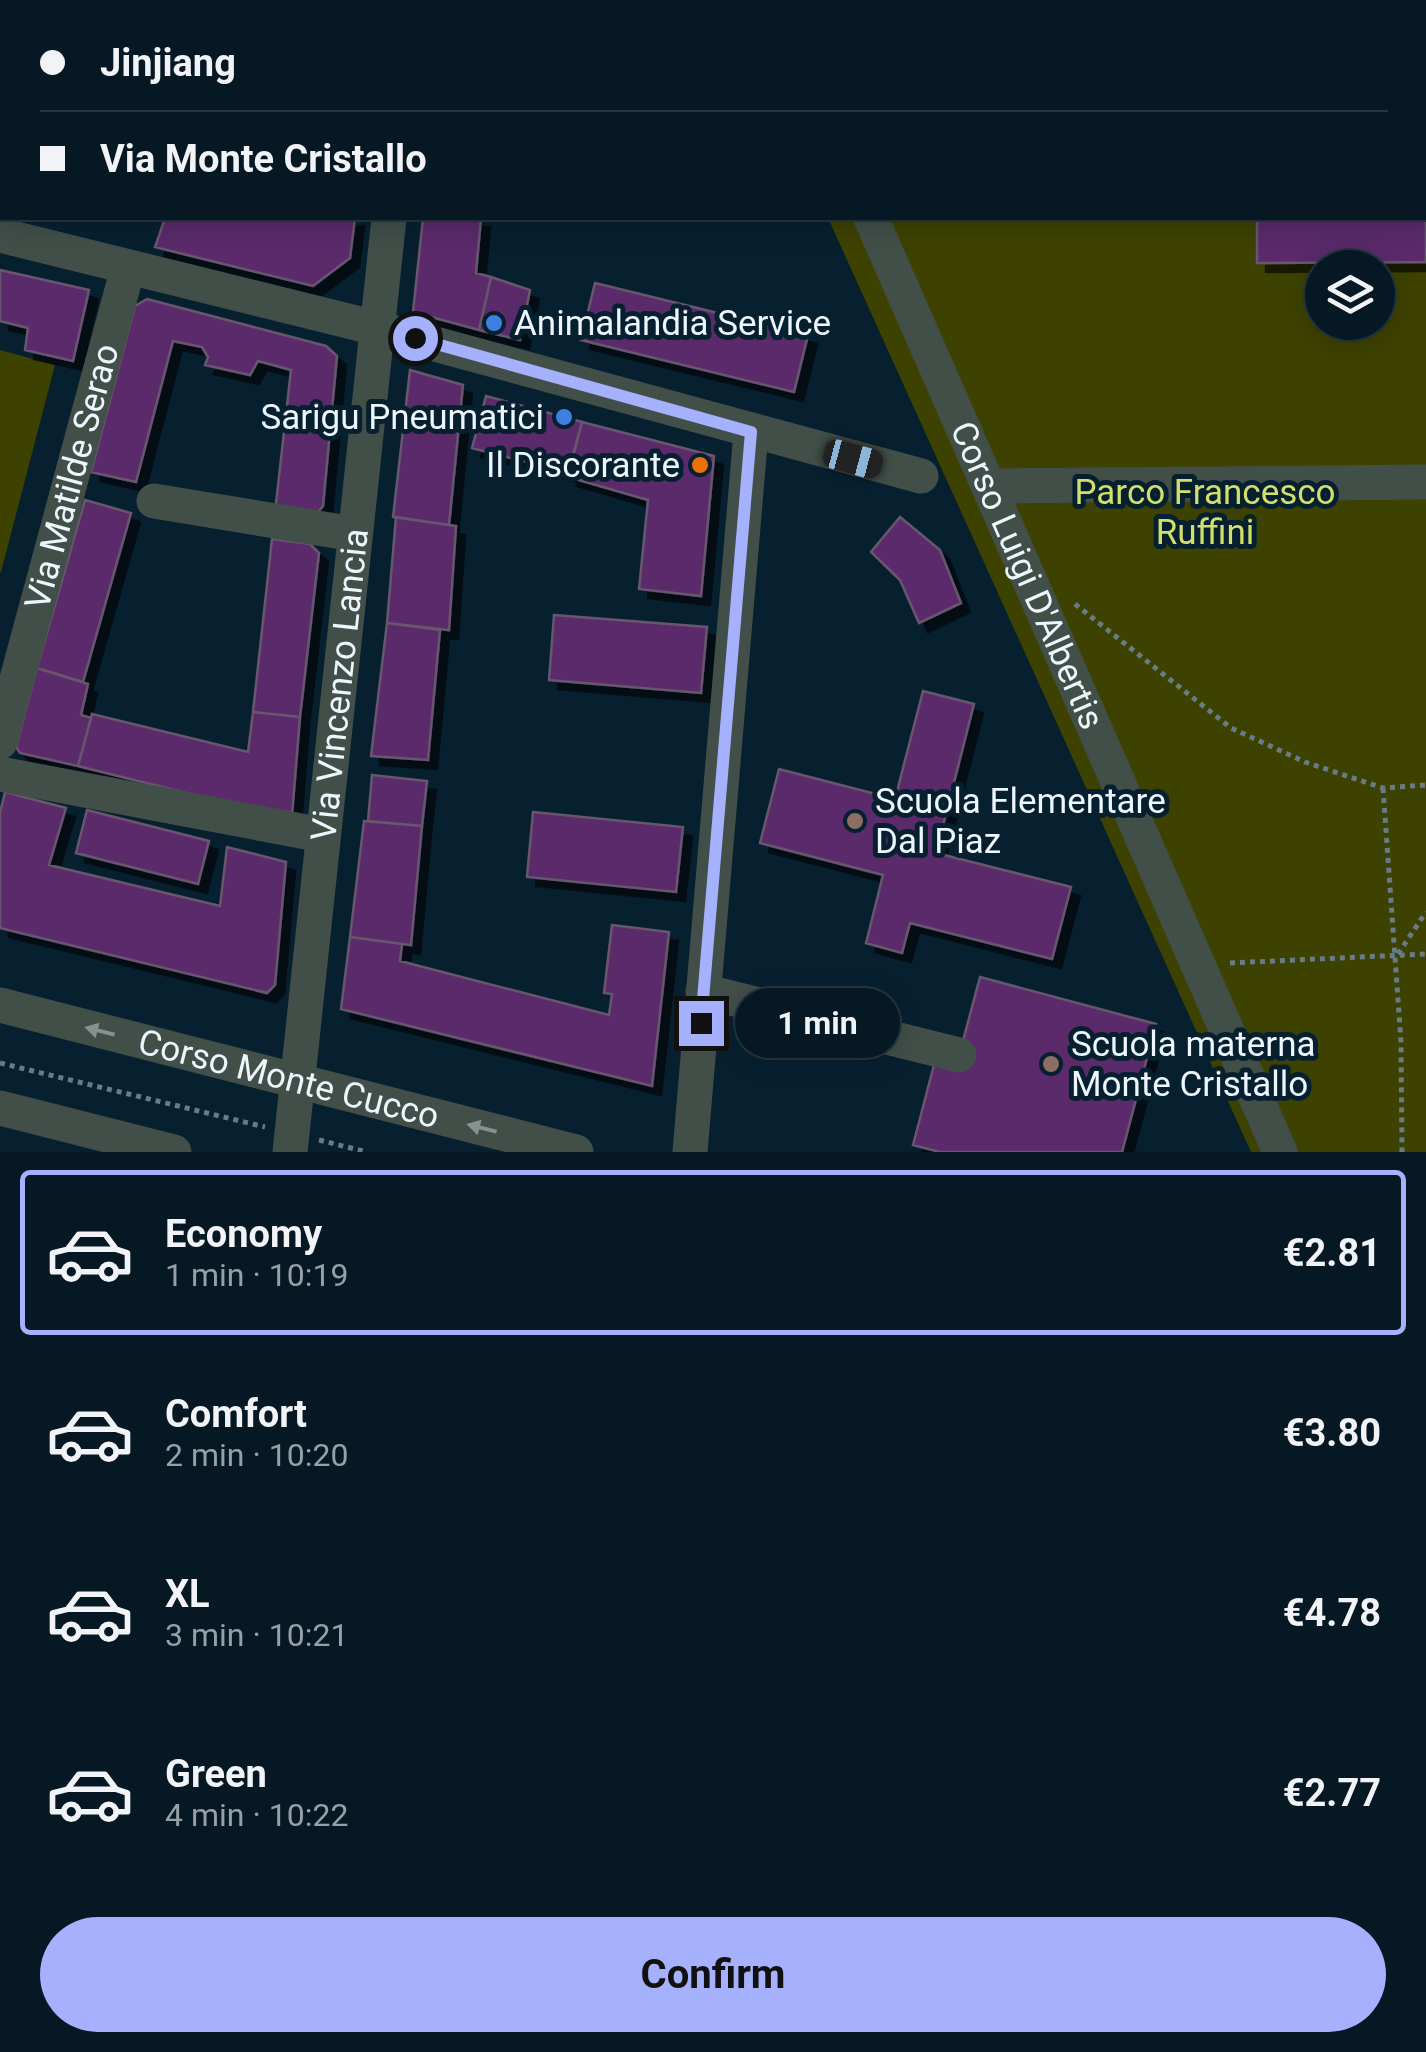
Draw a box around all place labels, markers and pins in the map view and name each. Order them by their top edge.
place label: Animalandia Service [514,303,831,344]
marker: Animalandia Service [483,312,505,334]
place label: Sarigu Pneumatici [260,397,544,438]
marker: Sarigu Pneumatici [553,406,575,428]
place label: Il Discorante [486,445,680,486]
marker: Il Discorante [689,454,711,476]
place label: Scuola Elementare Dal Piaz [875,781,1166,862]
marker: Scuola Elementare Dal Piaz [844,810,866,832]
place label: Scuola materna Monte Cristallo [1071,1024,1316,1105]
marker: Scuola materna Monte Cristallo [1040,1053,1062,1075]

